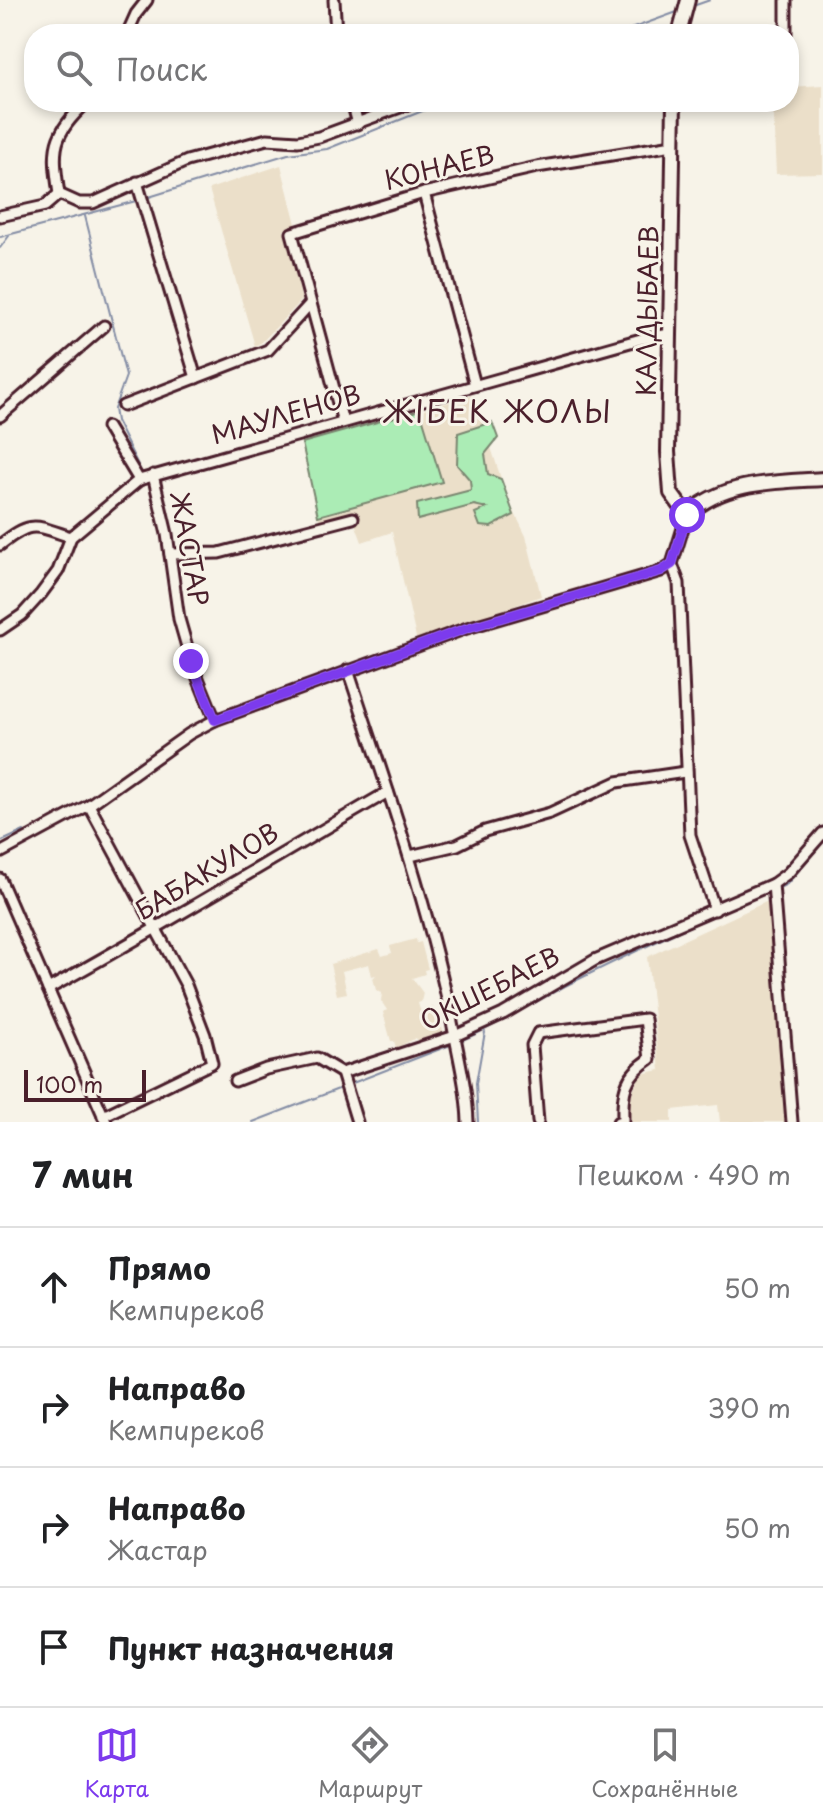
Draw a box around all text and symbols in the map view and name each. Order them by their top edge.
search box [24,24,799,112]
icon: search [52,46,96,90]
text: Поиск [116,46,207,91]
street label: КОНАЕВ [379,134,498,199]
street label: КАЛДЫБАЕВ [626,226,667,396]
street label: МАУЛЕНОВ [206,374,365,454]
district label: ЖІБЕК ЖОЛЫ [382,388,613,433]
street label: ЖАСТАР [161,489,220,609]
route start [669,497,705,533]
route end [173,643,209,679]
street label: БАБАКУЛОВ [127,812,286,929]
street label: ОКШЕБАЕВ [413,936,566,1039]
scale bar [24,1066,146,1102]
text: 100 m [36,1067,103,1100]
text: 7 мин [32,1148,134,1200]
text: Пешком · 490 m [577,1155,791,1194]
text: Прямо [108,1245,211,1290]
icon: ahead [32,1265,76,1309]
text: 50 m [724,1268,791,1307]
text: Кемпиреков [108,1290,265,1329]
text: Направо [108,1365,246,1410]
icon: right [32,1385,76,1429]
text: 390 m [707,1388,791,1427]
text: Кемпиреков [108,1410,265,1449]
text: Направо [108,1485,246,1530]
icon: right [32,1505,76,1549]
text: 50 m [724,1508,791,1547]
text: Жастар [108,1530,208,1569]
icon: arrive [32,1625,76,1669]
text: Пункт назначения [108,1625,394,1670]
tab: Карта [85,1723,149,1804]
tab: Маршрут [318,1723,422,1804]
tab: Сохранённые [591,1723,738,1804]

